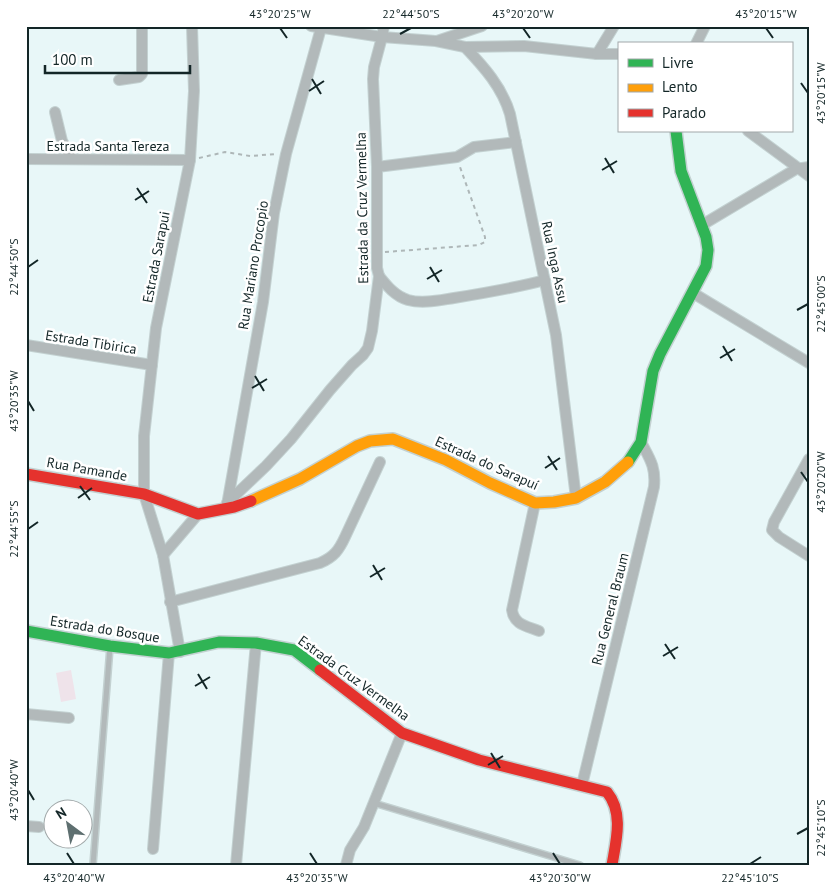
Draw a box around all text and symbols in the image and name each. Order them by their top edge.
text: 43°20'25"W [249,6,311,21]
text: 22°44'50"S [382,6,440,21]
text: 43°20'20"W [492,6,554,21]
text: 43°20'15"W [735,6,797,21]
scale bar [45,42,190,74]
legend [618,42,792,132]
text: 100 m [52,50,93,69]
text: Livre [662,53,694,72]
text: 43°20'15"W [813,62,828,124]
text: Lento [662,77,698,96]
text: Parado [662,103,706,122]
street label: Estrada da Cruz Vermelha [352,132,372,284]
street label: Estrada Santa Tereza [46,137,170,155]
street label: Rua Mariano Procopio [234,199,272,331]
street label: Estrada Sarapui [138,210,174,304]
street label: Rua Inga Assu [538,219,572,305]
text: 22°44'50"S [6,238,21,296]
text: 22°45'00"S [813,275,828,333]
street label: Estrada Tibirica [44,326,138,358]
text: 43°20'35"W [6,370,21,432]
street label: Estrada do Sarapuí [432,432,542,494]
text: 43°20'20"W [813,451,828,513]
street label: Rua Pamande [45,453,129,485]
text: 22°44'55"S [6,500,21,558]
street label: Rua General Braum [587,551,633,667]
street label: Estrada do Bosque [49,611,161,647]
street label: Estrada Cruz Vermelha [295,631,413,725]
text: 43°20'40"W [6,759,21,821]
north arrow [42,798,92,848]
text: 22°45'10"S [813,799,828,857]
text: N [52,803,70,823]
text: 43°20'40"W [43,870,105,885]
text: 43°20'35"W [286,870,348,885]
text: 43°20'30"W [529,870,591,885]
text: 22°45'10"S [721,870,779,885]

